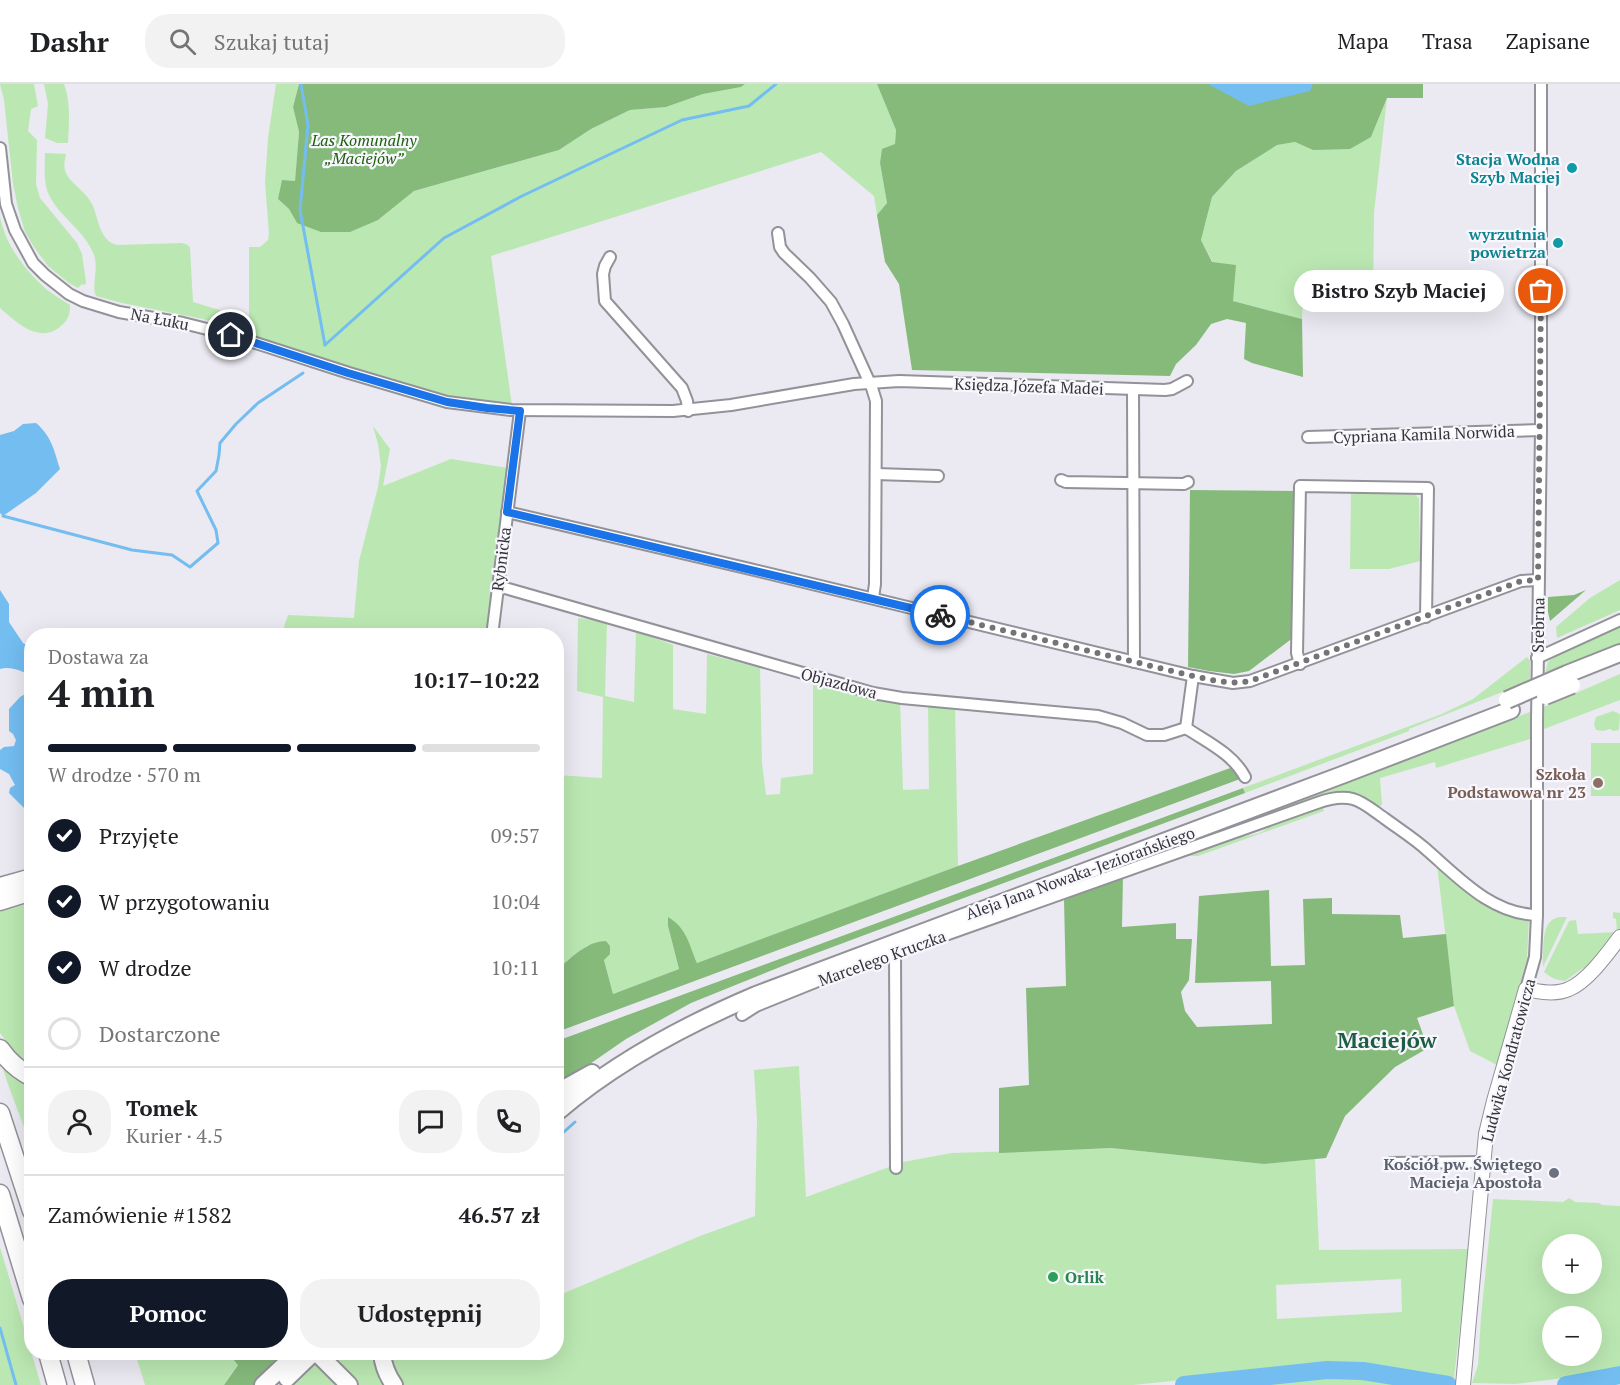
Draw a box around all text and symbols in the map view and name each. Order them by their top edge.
search box [145,14,565,68]
text: Dashr [30,23,109,60]
icon: search [166,25,199,58]
text: Szukaj tutaj [214,27,330,56]
text: Mapa [1338,27,1389,55]
text: Trasa [1422,27,1473,55]
text: Zapisane [1506,27,1590,55]
park label: Las Komunalny „Maciejów” [310,129,417,169]
place label: Stacja Wodna Szyb Maciej [1456,148,1560,188]
marker: Stacja Wodna Szyb Maciej [1565,161,1579,175]
place label: wyrzutnia powietrza [1468,223,1546,263]
marker: wyrzutnia powietrza [1551,236,1565,250]
pin [1515,265,1566,316]
callout: Bistro Szyb Maciej [1295,270,1505,312]
icon: bag [1524,274,1557,307]
text: Bistro Szyb Maciej [1312,277,1486,304]
street label: Na Łuku [129,303,191,335]
pin [205,309,256,360]
icon: home [214,318,247,351]
street label: Księdza Józefa Madei [954,372,1104,400]
street label: Cypriana Kamila Norwida [1333,420,1515,448]
street label: Rybnicka [486,526,516,592]
courier [910,585,970,645]
street label: Srebrna [1527,597,1549,653]
icon: bike [924,599,957,632]
text: Dostawa za [48,643,149,670]
street label: Objazdowa [798,662,880,704]
text: 10:17–10:22 [412,665,540,694]
text: 4 min [48,666,155,718]
text: W drodze · 570 m [48,761,201,788]
place label: Szkoła Podstawowa nr 23 [1448,763,1586,803]
marker: Szkoła Podstawowa nr 23 [1591,776,1605,790]
icon: check [48,819,81,852]
text: Przyjęte [99,821,179,850]
street label: Aleja Jana Nowaka-Jeziorańskiego [962,821,1198,925]
text: 09:57 [491,822,540,849]
icon: check [48,885,81,918]
text: W przygotowaniu [99,887,270,916]
text: 10:04 [491,888,540,915]
street label: Marcelego Kruczka [815,925,949,991]
icon: check [48,951,81,984]
text: W drodze [99,953,191,982]
text: 10:11 [491,954,540,981]
street label: Ludwika Kondratowicza [1476,976,1540,1144]
text: Dostarczone [99,1019,221,1048]
district label: Maciejów [1337,1025,1438,1054]
button: person [48,1090,111,1153]
button: chat [399,1090,462,1153]
button: phone [477,1090,540,1153]
text: Tomek [126,1093,198,1122]
text: Kurier · 4.5 [126,1122,223,1149]
place label: Kościół pw. Świętego Macieja Apostoła [1383,1153,1542,1193]
marker: Kościół pw. Świętego Macieja Apostoła [1547,1166,1561,1180]
text: Zamówienie #1582 [48,1200,232,1229]
text: 46.57 zł [459,1200,540,1229]
map controls [1542,1234,1602,1366]
button: + [1542,1234,1602,1294]
place label: Orlik [1065,1266,1105,1288]
marker: Orlik [1046,1270,1060,1284]
button: Pomoc [48,1279,288,1348]
button: Udostępnij [300,1279,540,1348]
button: − [1542,1306,1602,1366]

